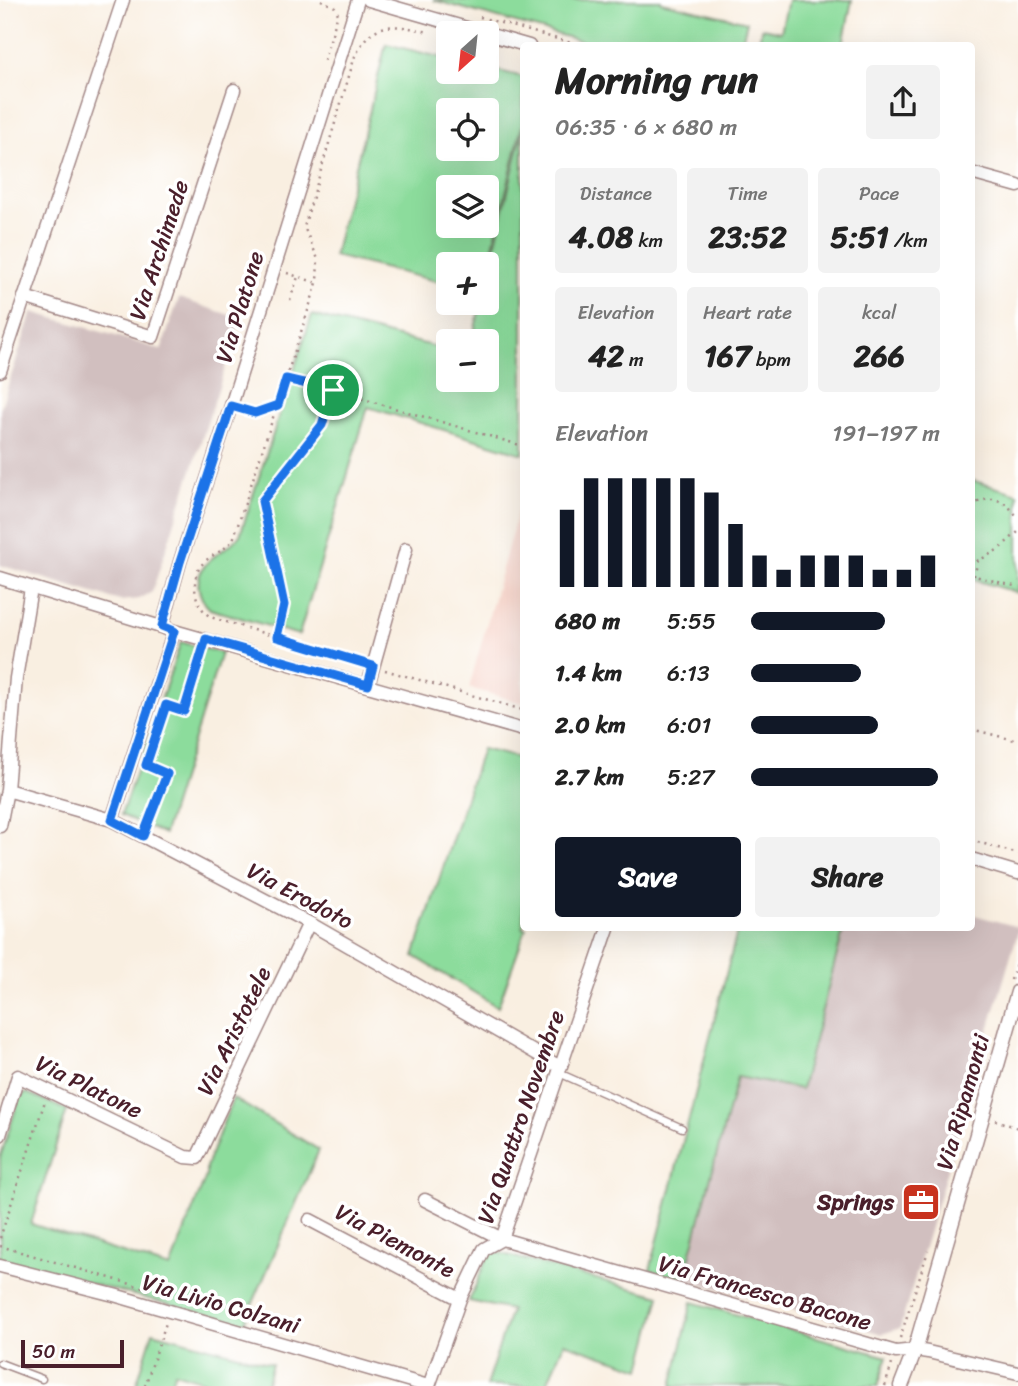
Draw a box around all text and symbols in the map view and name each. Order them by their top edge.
north arrow [436,21,499,84]
map controls [436,21,499,392]
text: Morning run [555,47,758,114]
button: share [866,65,940,139]
button: locate [436,98,499,161]
text: 06:35 · 6 × 680 m [555,107,737,148]
street label: Via Archimede [117,174,201,325]
button: layers [436,175,499,238]
text: Distance [580,177,652,210]
text: Time [727,177,768,210]
text: Pace [859,177,899,210]
text: 4.08 [569,210,633,264]
text: 23:52 [708,210,787,264]
text: 5:51 [830,210,889,264]
text: km [633,224,663,257]
text: /km [889,224,928,257]
street label: Via Platone [204,246,276,368]
button: + [436,252,499,315]
text: Elevation [577,296,654,329]
text: Heart rate [703,296,792,329]
text: kcal [862,296,896,329]
button: − [436,329,499,392]
text: 42 [588,329,624,383]
text: 167 [704,329,751,383]
text: 266 [853,329,905,383]
text: m [624,343,644,376]
text: bpm [751,343,791,376]
pin [303,360,363,420]
icon: arrive [314,371,352,409]
text: Elevation [555,413,648,454]
text: 191–197 m [832,413,940,454]
text: 680 m [555,601,620,642]
text: 5:55 [667,601,716,642]
text: 1.4 km [555,653,622,694]
text: 6:13 [667,653,710,694]
text: 2.0 km [555,705,626,746]
text: 6:01 [667,705,711,746]
text: 2.7 km [555,757,624,798]
text: 5:27 [667,757,714,798]
button: Save [555,837,741,917]
button: Share [755,837,940,917]
street label: Via Erodoto [239,851,361,941]
street label: Via Aristotele [185,959,283,1103]
street label: Via Quattro Novembre [465,1004,577,1229]
street label: Via Ripamonti [924,1029,1002,1175]
street label: Via Platone [28,1043,150,1131]
office icon: Springs [900,1181,942,1223]
place label: Springs [816,1182,894,1223]
street label: Via Piemonte [327,1192,463,1290]
street label: Via Francesco Bacone [654,1243,877,1343]
street label: Via Livio Colzani [137,1262,305,1346]
text: 50 m [32,1335,75,1368]
scale bar [21,1337,124,1369]

